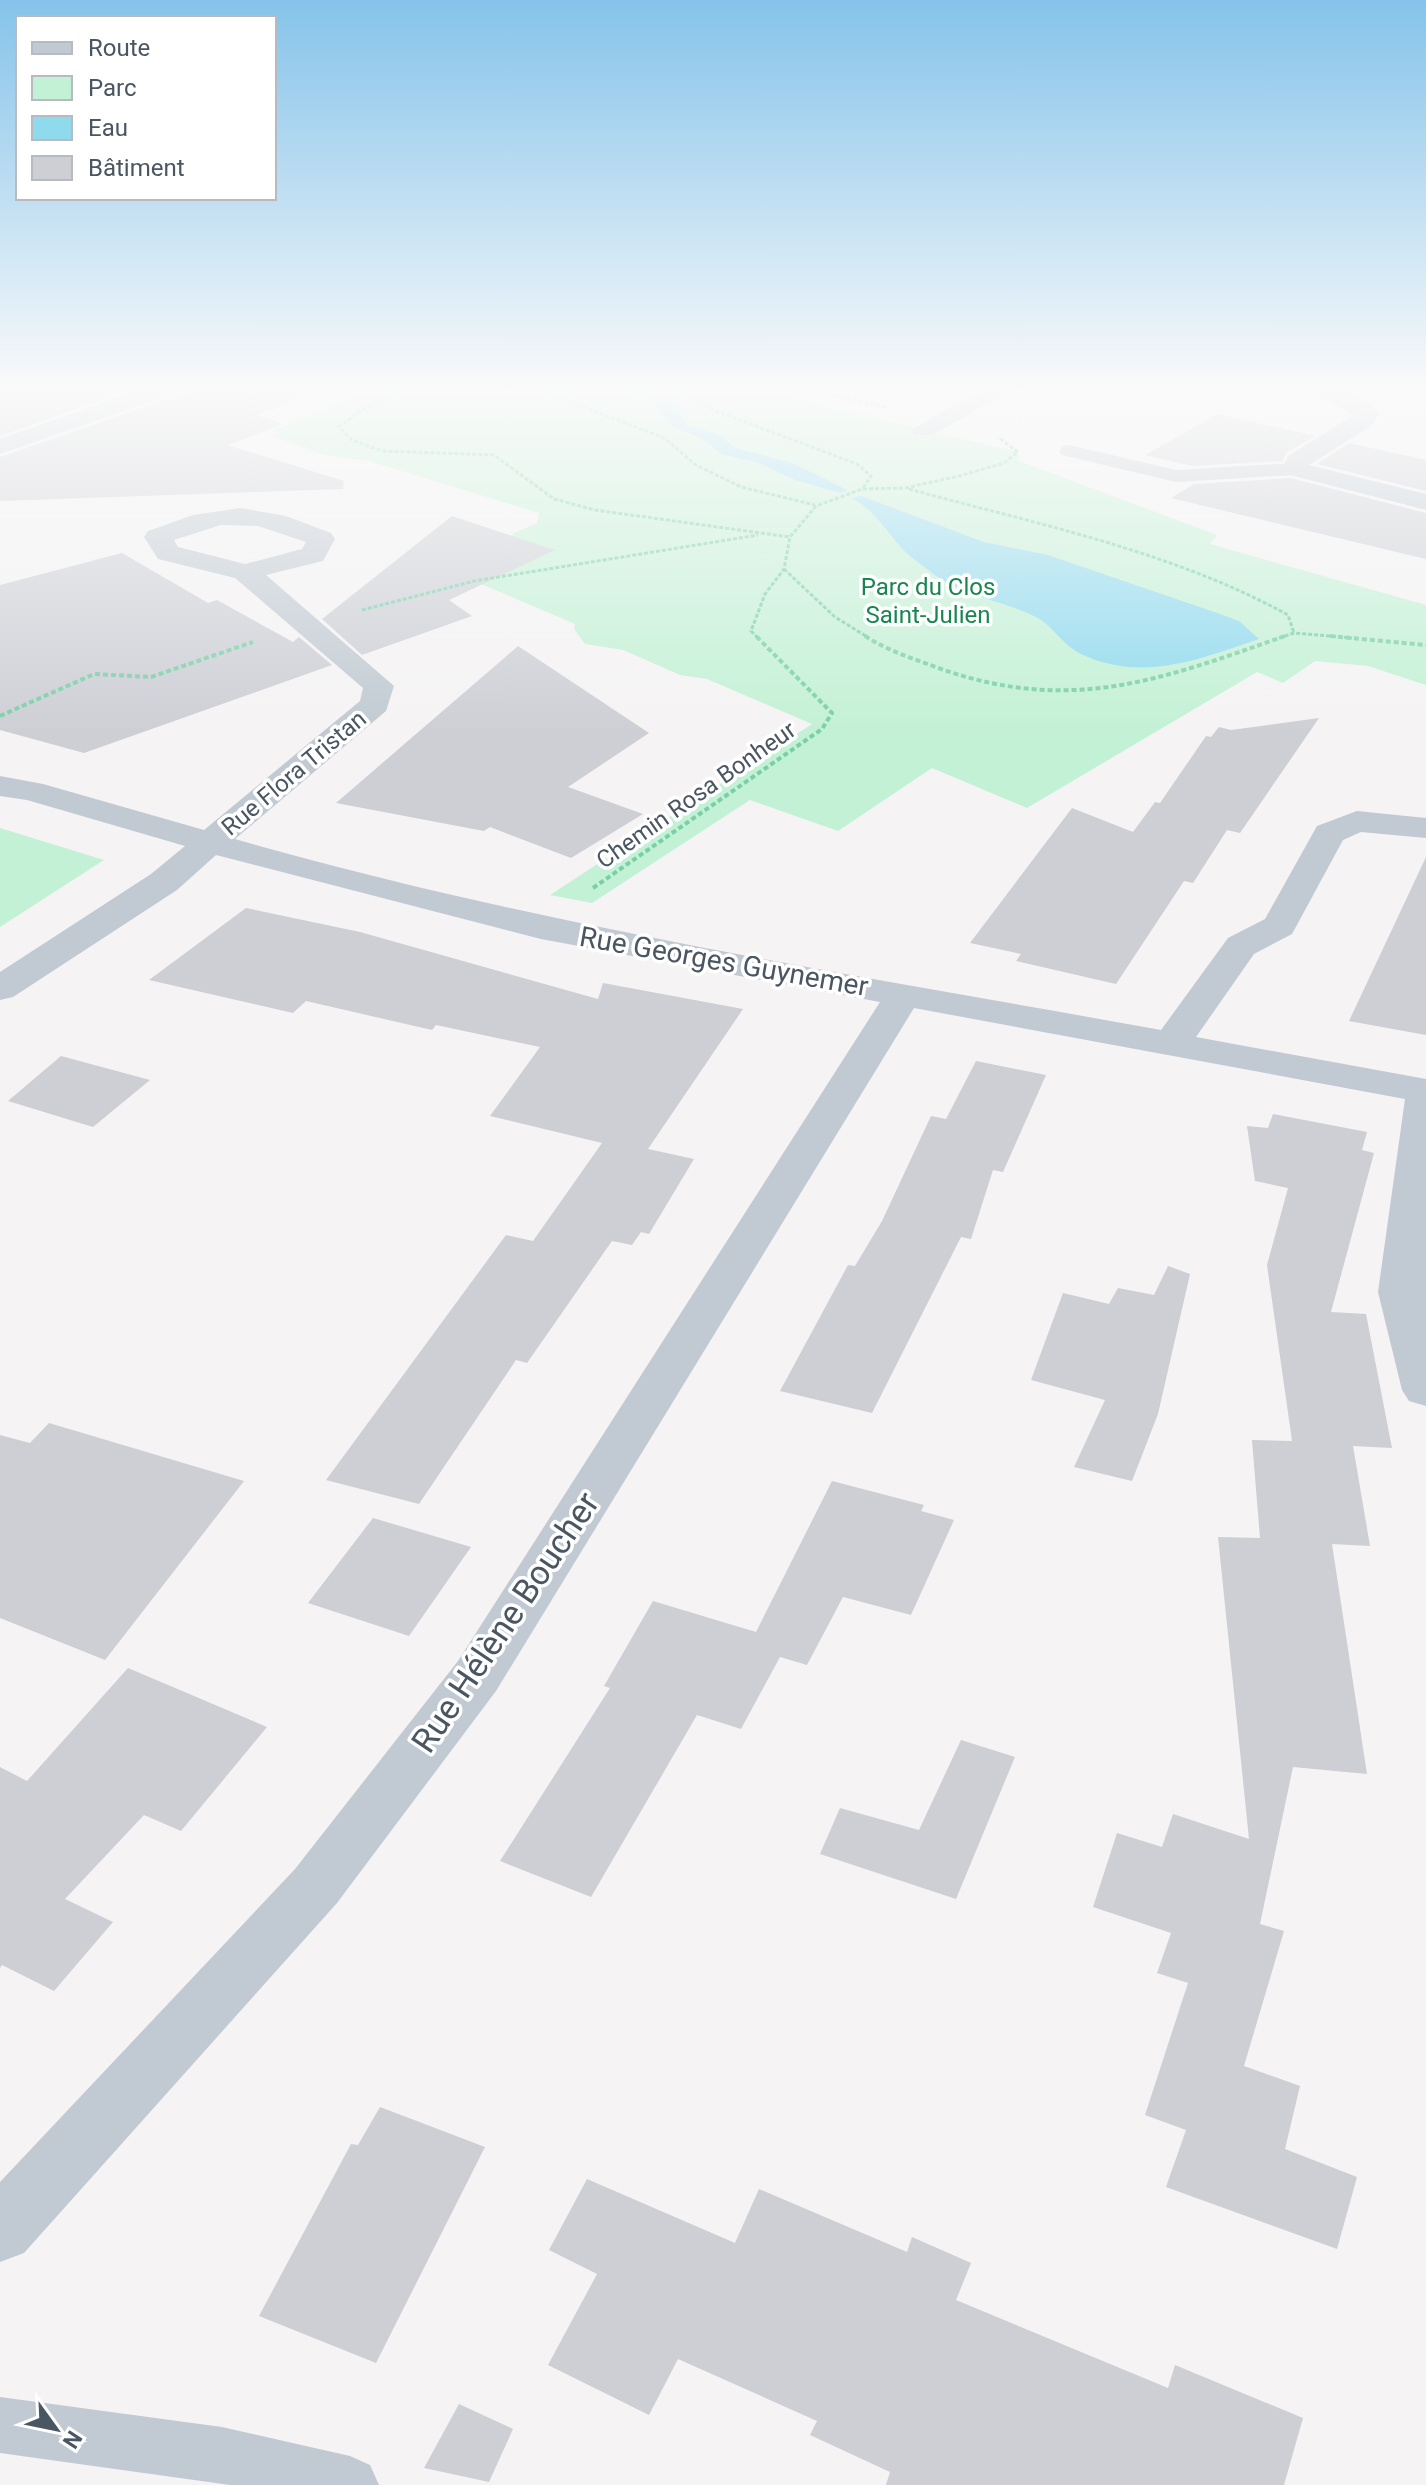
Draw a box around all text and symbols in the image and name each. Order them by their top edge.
legend [16,16,276,200]
text: Route [88,34,150,62]
text: Parc [88,74,137,102]
text: Eau [88,114,128,142]
text: Bâtiment [88,154,185,182]
park label: Parc du Clos Saint-Julien [861,573,995,629]
street label: Rue Flora Tristan [216,705,372,841]
street label: Chemin Rosa Bonheur [591,716,801,874]
street label: Rue Georges Guynemer [577,920,871,1003]
street label: Rue Hélène Boucher [403,1484,607,1760]
north arrow [16,2389,96,2469]
text: N [58,2426,87,2453]

